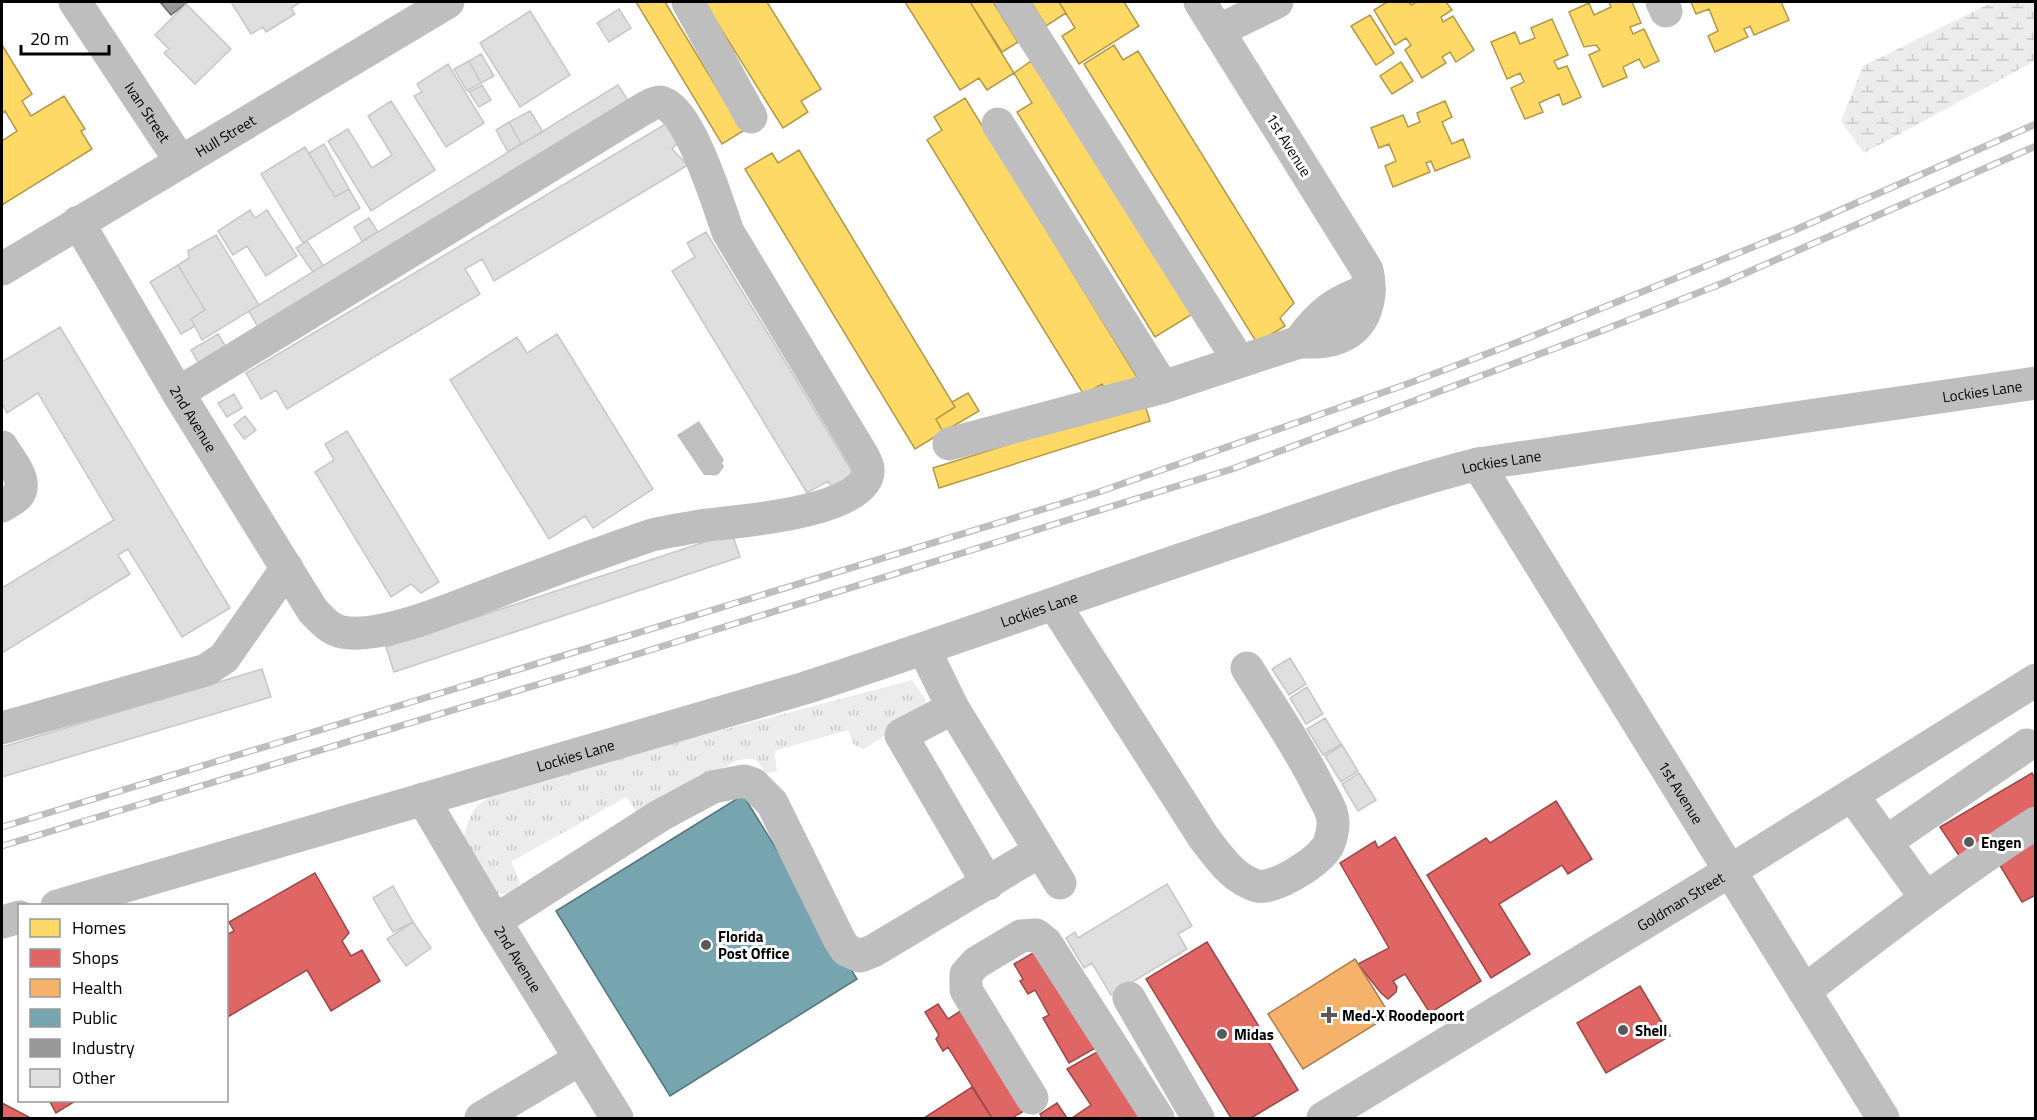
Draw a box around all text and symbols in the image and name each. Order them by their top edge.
scale bar [21,18,110,56]
text: 20 m [30,25,69,52]
street label: Ivan Street [119,77,177,148]
street label: Hull Street [190,108,260,163]
street label: 1st Avenue [1260,109,1318,181]
street label: Lockies Lane [1941,374,2024,408]
street label: 2nd Avenue [164,381,223,456]
street label: Lockies Lane [1459,443,1543,479]
street label: Lockies Lane [997,585,1081,633]
street label: Lockies Lane [534,733,617,777]
street label: 1st Avenue [1653,756,1710,828]
place label: Engen [1981,831,2022,854]
marker: Engen [1962,835,1976,849]
street label: Goldman Street [1632,865,1729,937]
legend [18,904,228,1102]
text: Homes [72,914,126,941]
street label: 2nd Avenue [489,921,548,996]
place label: Florida Post Office [718,925,790,965]
marker: Florida Post Office [699,938,713,952]
text: Shops [72,944,119,971]
text: Health [72,974,122,1001]
text: Public [72,1004,118,1031]
place label: Med-X Roodepoort [1342,1004,1465,1027]
marker: Med-X Roodepoort [1320,1006,1338,1024]
place label: Shell [1635,1019,1667,1042]
place label: Midas [1234,1023,1274,1046]
marker: Shell [1616,1023,1630,1037]
marker: Midas [1215,1027,1229,1041]
text: Industry [72,1034,135,1061]
text: Other [72,1064,115,1091]

